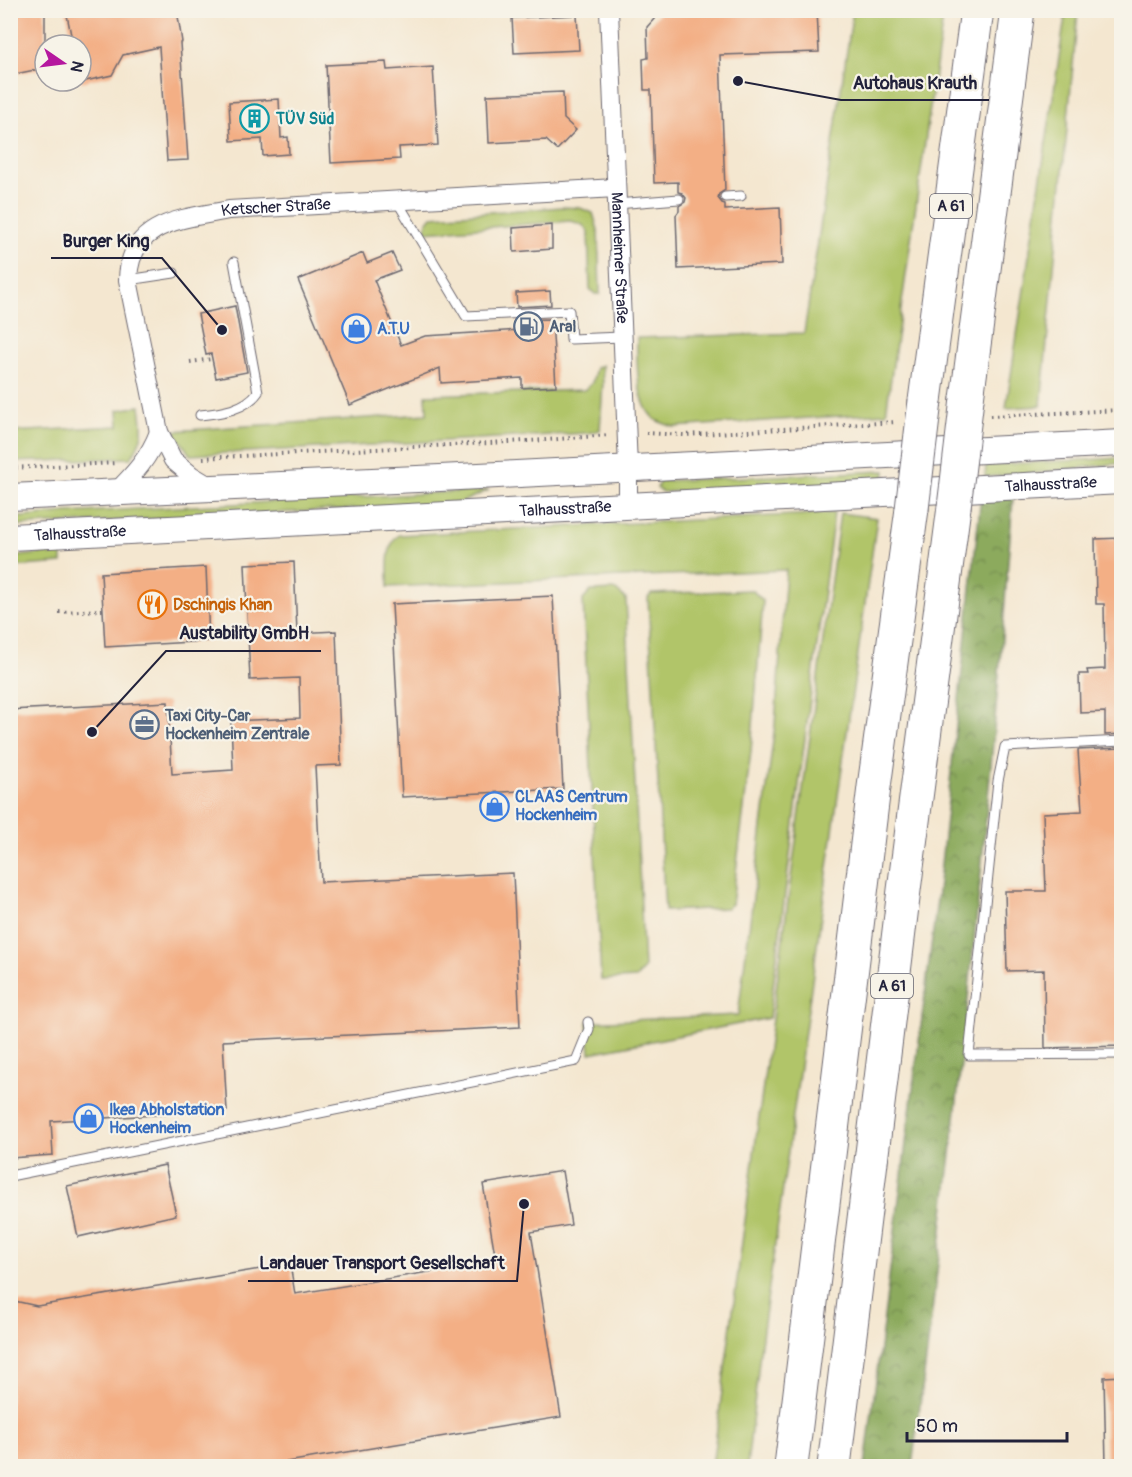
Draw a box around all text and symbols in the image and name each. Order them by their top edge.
north arrow [33,33,93,93]
text: N [66,59,88,74]
callout: Autohaus Krauth [841,64,989,100]
text: Autohaus Krauth [853,72,978,95]
building icon: TÜV Süd [239,103,271,135]
place label: TÜV Süd [275,109,334,129]
street label: Mannheimer Straße [607,192,632,324]
street label: Ketscher Straße [220,194,331,221]
road number: A 61 [930,194,972,218]
callout: Burger King [51,222,162,258]
text: Burger King [62,230,150,253]
fuel station icon: Aral [512,311,544,343]
shop icon: A.T.U [340,313,372,345]
place label: Aral [549,317,577,337]
place label: A.T.U [377,319,410,339]
street label: Talhausstraße [1004,472,1097,497]
street label: Talhausstraße [519,497,612,521]
street label: Talhausstraße [33,521,127,546]
restaurant icon: Dschingis Khan [136,589,168,621]
place label: Dschingis Khan [173,595,272,615]
callout: Austability GmbH [166,615,321,651]
text: Austability GmbH [179,622,309,645]
place label: Taxi City-Car Hockenheim Zentrale [164,706,310,744]
office icon: Taxi City-Car Hockenheim Zentrale [128,709,160,741]
place label: CLAAS Centrum Hockenheim [515,787,628,825]
shop icon: CLAAS Centrum Hockenheim [478,790,510,822]
road number: A 61 [871,974,913,998]
place label: Ikea Abholstation Hockenheim [109,1100,224,1138]
shop icon: Ikea Abholstation Hockenheim [72,1103,104,1135]
callout: Landauer Transport Gesellschaft [248,1245,517,1281]
text: Landauer Transport Gesellschaft [259,1252,505,1275]
scale bar [907,1405,1068,1443]
text: 50 m [916,1415,958,1438]

